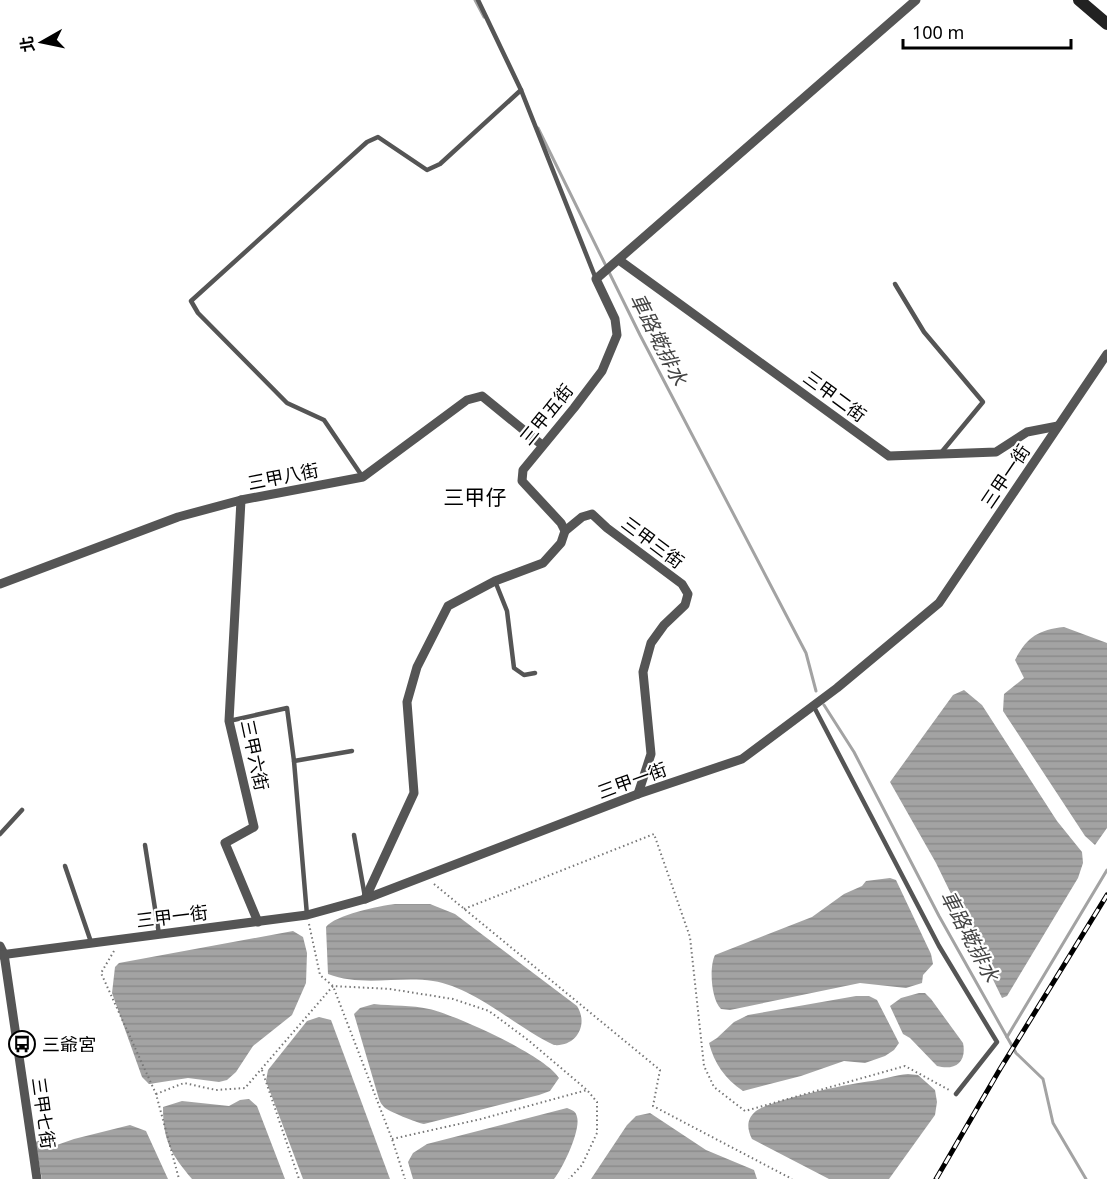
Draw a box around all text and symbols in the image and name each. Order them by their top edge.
north arrow [12,12,72,72]
scale bar [903,12,1071,50]
text: 100 m [912,20,964,44]
text: 北 [15,35,39,54]
water label: 車路墘排水 [624,288,694,391]
street label: 三甲二街 [799,365,871,427]
street label: 三甲五街 [514,378,578,450]
street label: 三甲一街 [975,439,1035,513]
street label: 三甲八街 [245,457,321,495]
district label: 三甲仔 [444,483,507,511]
street label: 三甲三街 [617,511,689,573]
street label: 三甲六街 [236,717,274,793]
street label: 三甲一街 [594,756,670,804]
water label: 車路墘排水 [935,886,1006,987]
street label: 三甲一街 [135,900,209,932]
bus stop icon: 三爺宮 [7,1029,37,1059]
place label: 三爺宮 [42,1032,96,1056]
street label: 三甲七街 [27,1076,61,1150]

